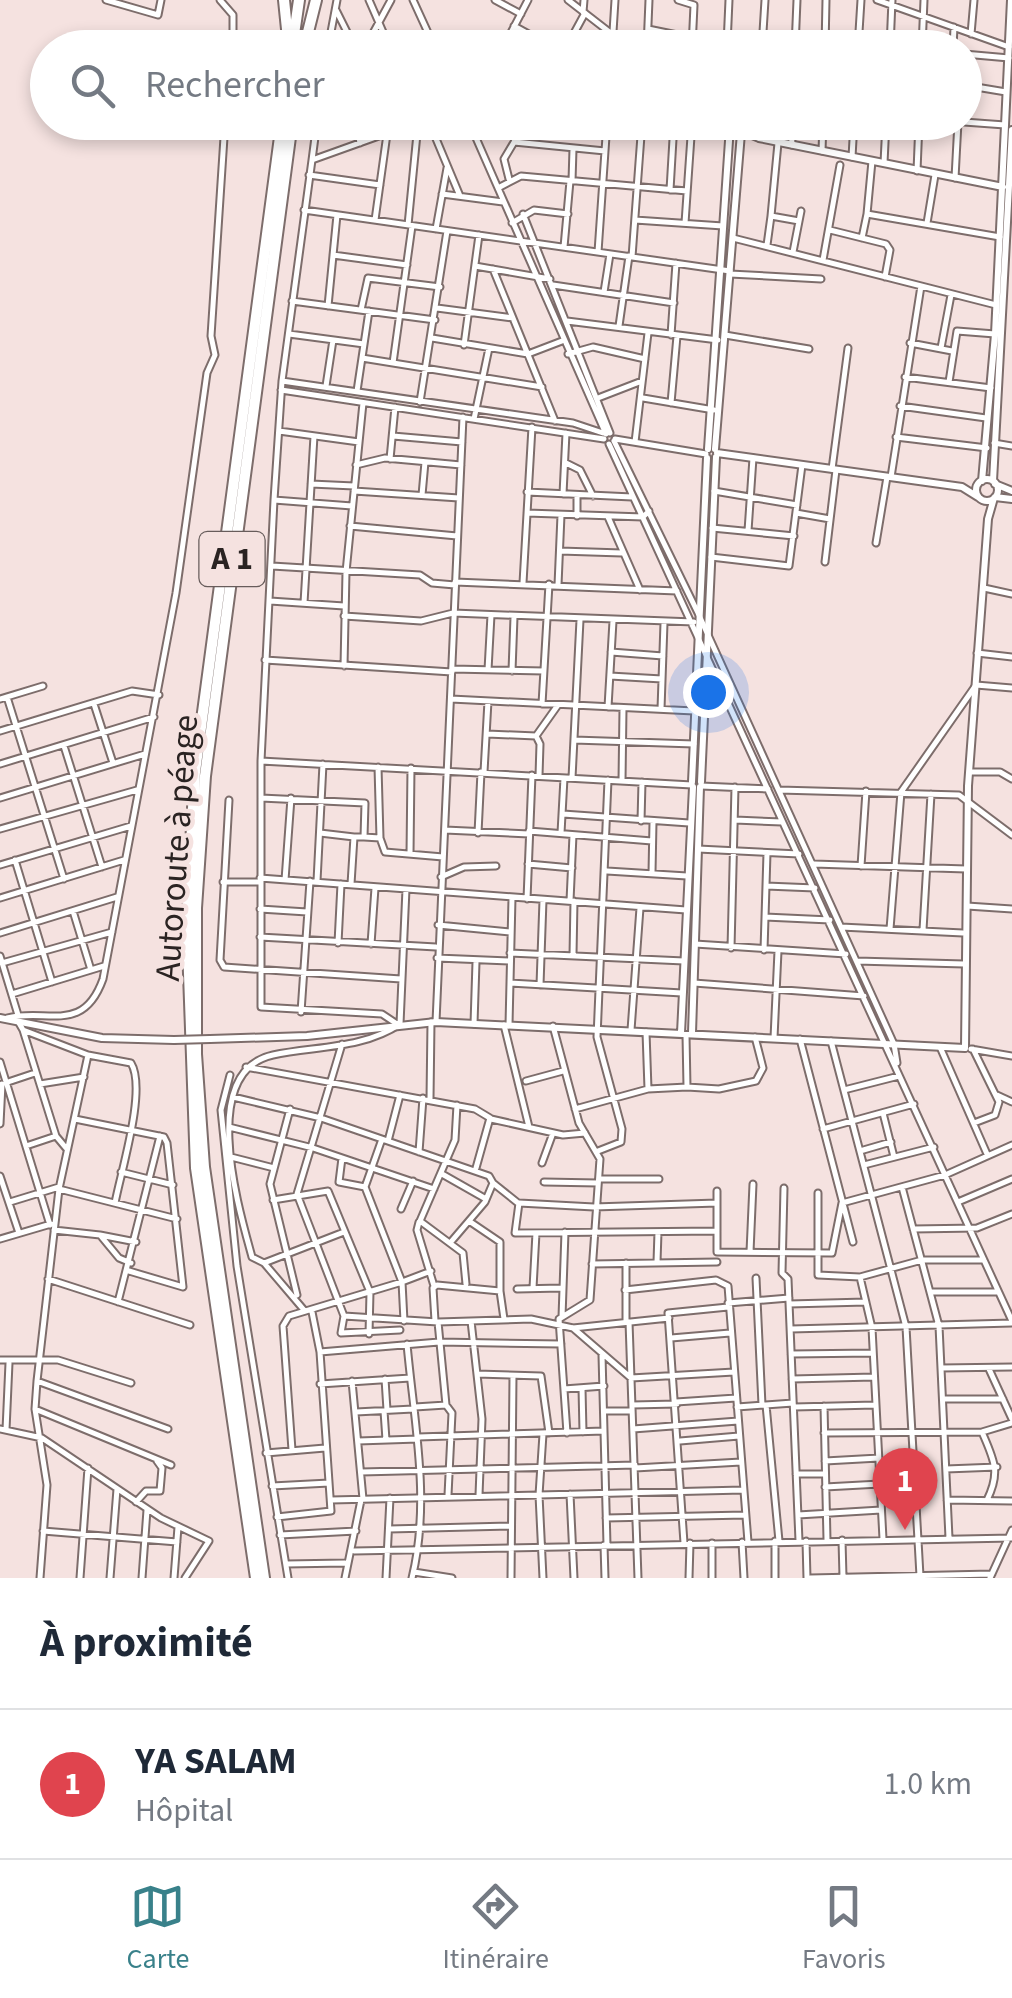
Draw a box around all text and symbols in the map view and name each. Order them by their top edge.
search box [30,30,982,140]
icon: search [65,58,120,113]
text: Rechercher [145,58,325,112]
road number: A 1 [200,532,264,586]
your location [683,667,734,718]
street label: Autoroute à péage [143,713,211,983]
pin: 1 [872,1448,938,1530]
text: À proximité [40,1613,253,1673]
text: YA SALAM [135,1734,297,1788]
text: 1 [64,1761,81,1807]
text: 1.0 km [883,1761,972,1807]
text: Hôpital [135,1788,233,1834]
tab: Carte [127,1879,189,1979]
tab: Itinéraire [442,1879,549,1979]
tab: Favoris [802,1879,885,1979]

